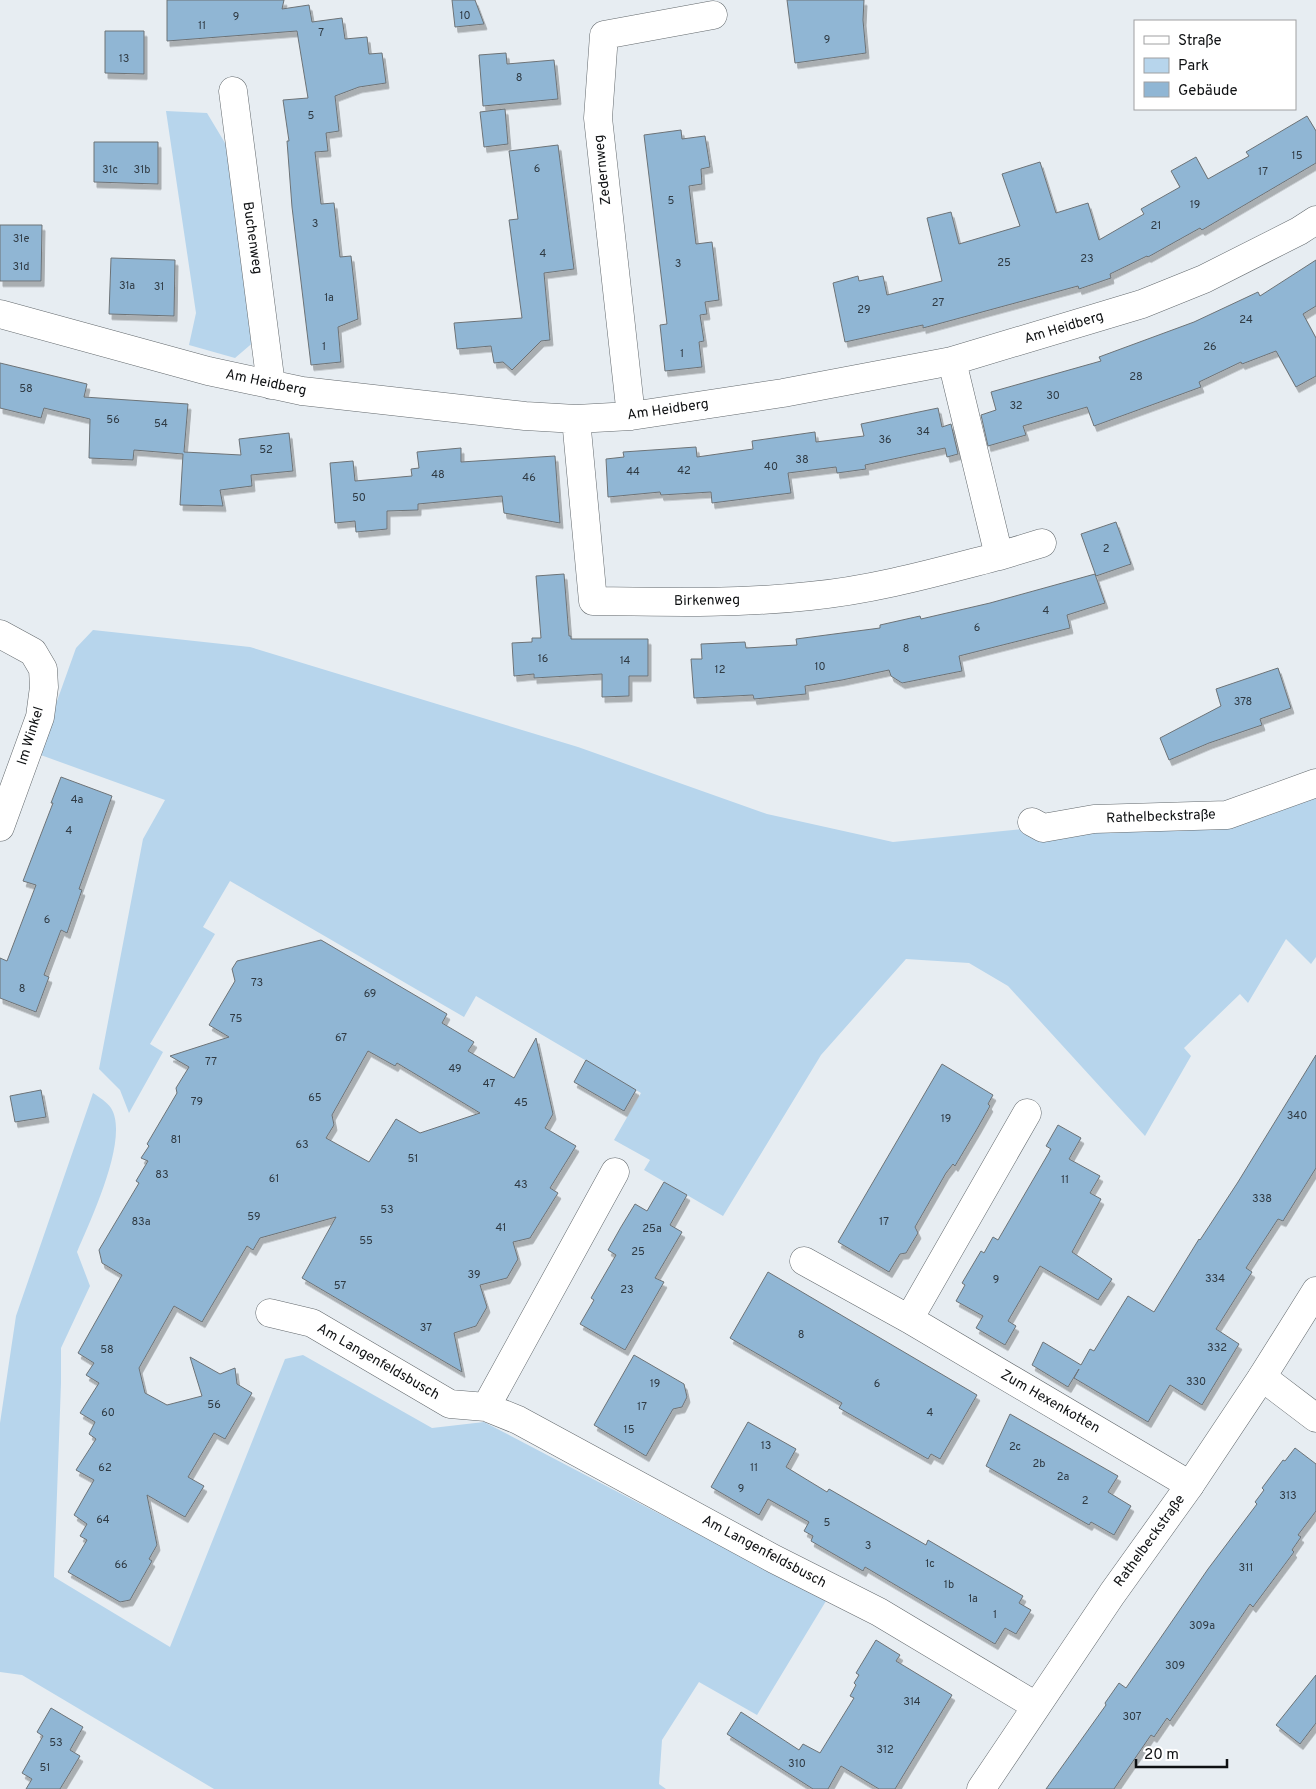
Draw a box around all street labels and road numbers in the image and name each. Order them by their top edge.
street label: Zedernweg [591,134,615,206]
street label: Buchenweg [238,201,266,275]
street label: Am Heidberg [1022,308,1106,348]
street label: Am Heidberg [224,366,308,400]
street label: Am Heidberg [626,396,710,424]
street label: Birkenweg [674,592,740,610]
street label: Im Winkel [14,705,48,767]
street label: Rathelbeckstraße [1106,807,1216,827]
street label: Am Langenfeldsbusch [314,1320,442,1404]
street label: Zum Hexenkotten [997,1367,1103,1437]
street label: Rathelbeckstraße [1111,1492,1189,1590]
street label: Am Langenfeldsbusch [699,1512,829,1592]

